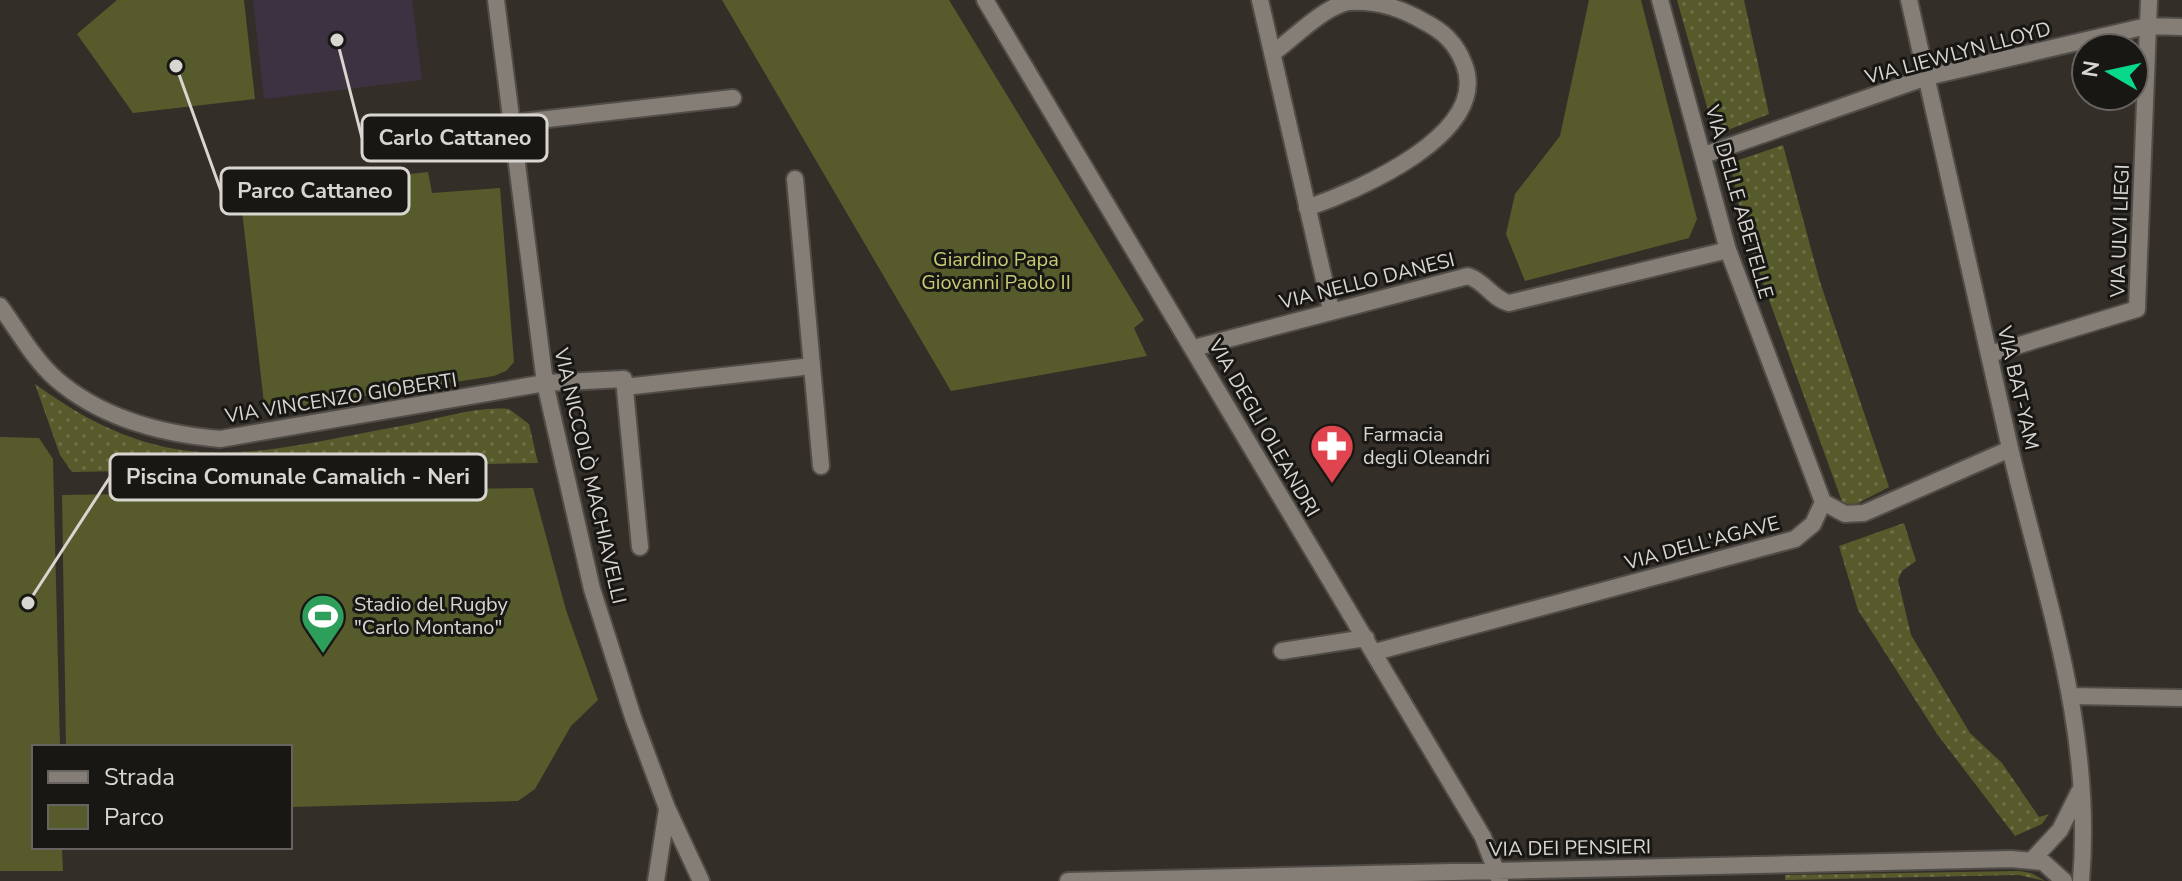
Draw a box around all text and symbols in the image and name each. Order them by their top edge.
street label: VIA LIEWLYN LLOYD [1861,15,2054,91]
north arrow [2070,32,2150,112]
text: N [2075,59,2107,80]
street label: VIA DELLE ABETELLE [1698,101,1780,302]
callout: Carlo Cattaneo [362,115,547,161]
text: Carlo Cattaneo [378,123,532,153]
street label: VIA ULVI LIEGI [2104,164,2136,299]
callout: Parco Cattaneo [221,168,409,214]
text: Parco Cattaneo [237,176,393,206]
park label: Giardino Papa Giovanni Paolo II [921,246,1071,296]
street label: VIA NELLO DANESI [1276,246,1457,316]
street label: VIA BAT-YAM [1990,323,2045,452]
street label: VIA DEGLI OLEANDRI [1202,333,1326,522]
street label: VIA NICCOLÒ MACHIAVELLI [547,345,633,606]
street label: VIA VINCENZO GIOBERTI [222,366,459,430]
place label: Farmacia degli Oleandri [1363,421,1490,471]
pharmacy icon: Farmacia degli Oleandri [1308,422,1356,485]
callout: Piscina Comunale Camalich - Neri [110,454,486,500]
text: Piscina Comunale Camalich - Neri [126,462,470,492]
street label: VIA DELL'AGAVE [1621,509,1782,577]
place label: Stadio del Rugby "Carlo Montano" [354,591,509,641]
sports icon: Stadio del Rugby "Carlo Montano" [299,592,347,655]
legend [32,745,292,849]
text: Strada [104,761,175,793]
text: Parco [104,801,164,833]
street label: VIA DEI PENSIERI [1488,833,1651,863]

